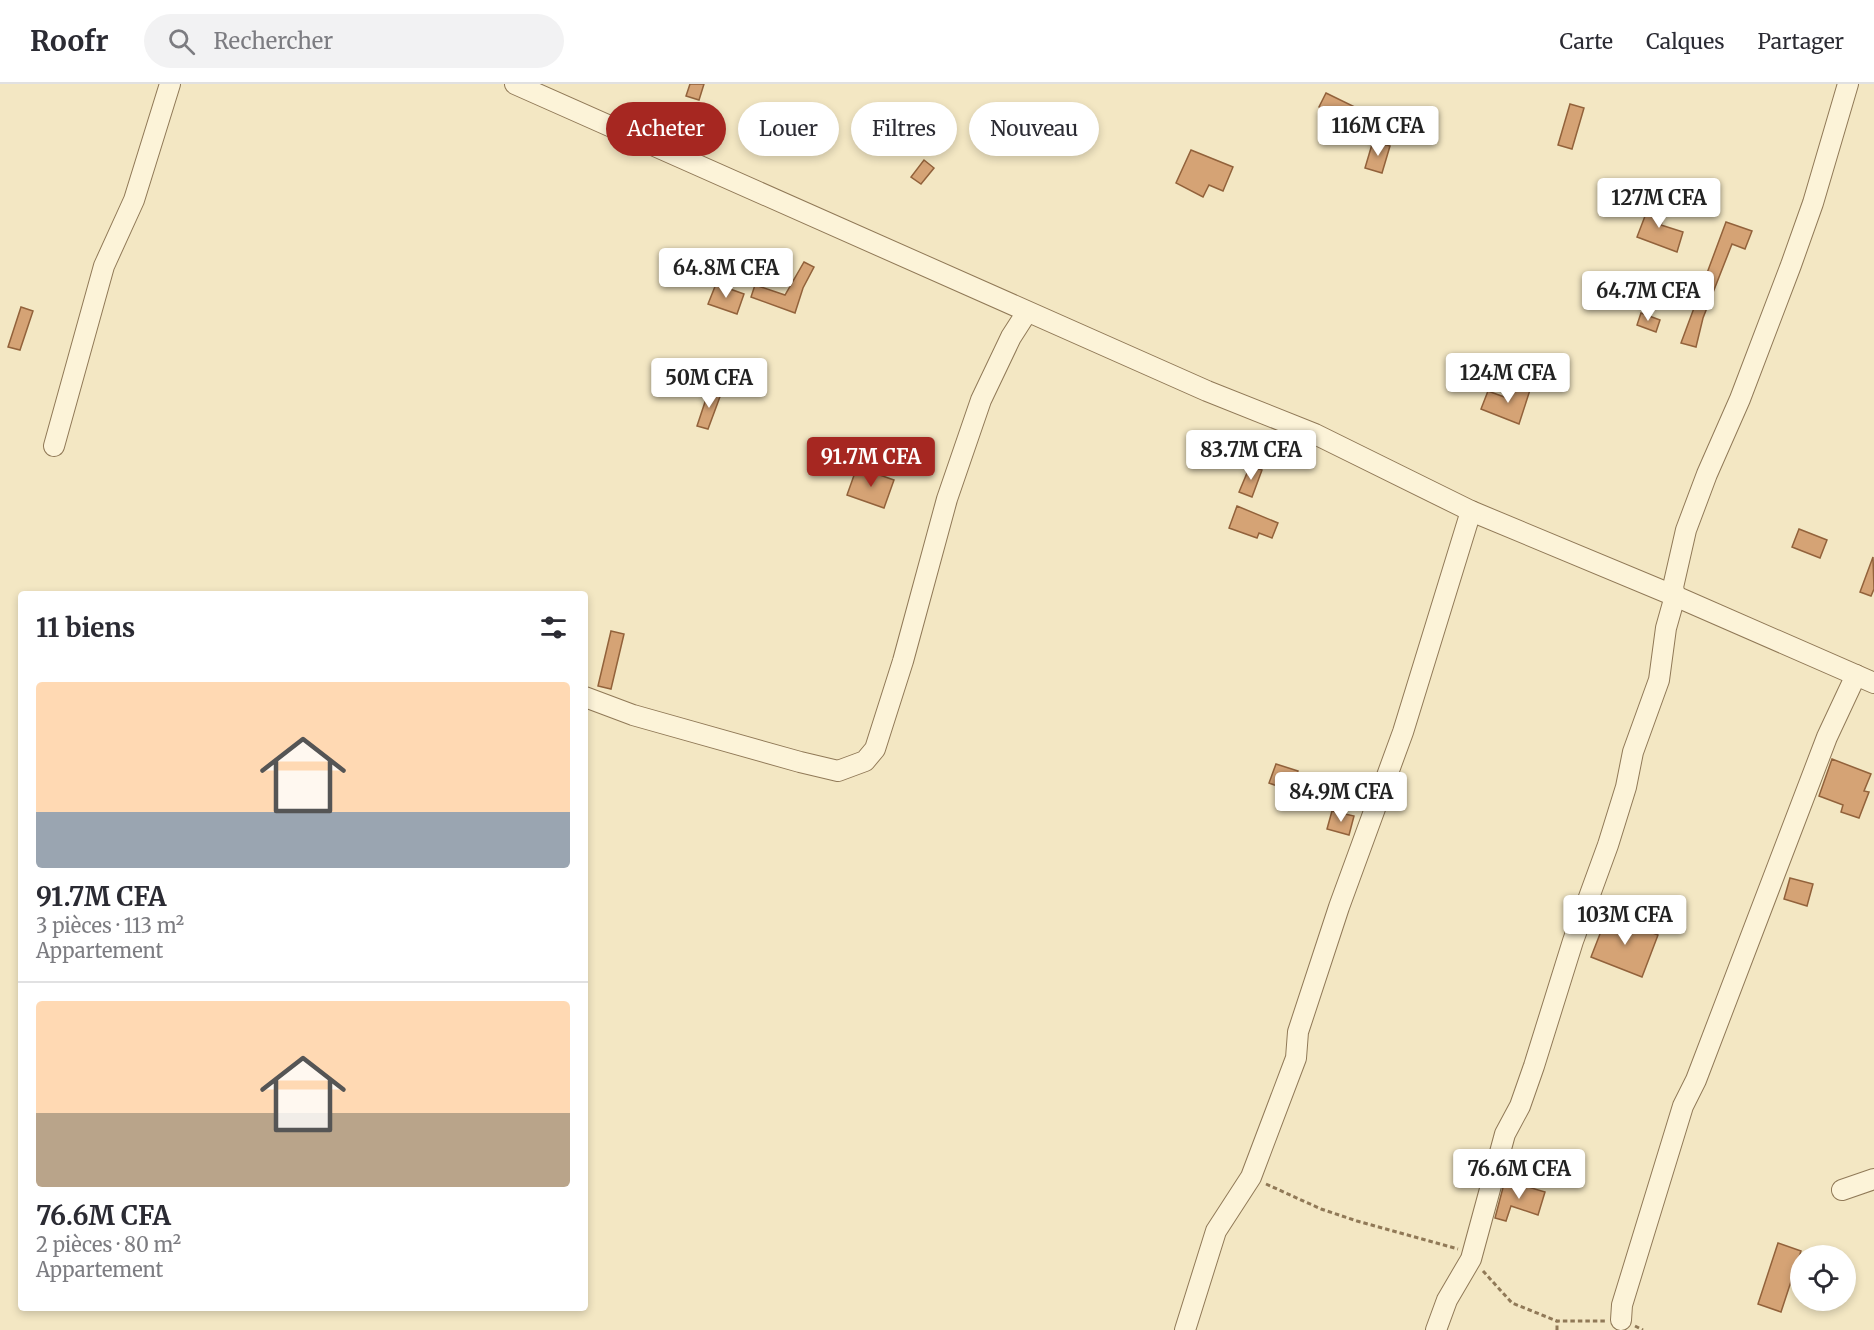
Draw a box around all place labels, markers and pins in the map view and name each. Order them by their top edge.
pin: 116M CFA [1316,106,1440,157]
pin: 127M CFA [1597,178,1721,229]
pin: 64.8M CFA [657,248,795,299]
pin: 64.7M CFA [1579,271,1717,322]
pin: 124M CFA [1446,353,1570,404]
pin: 50M CFA [654,358,764,409]
pin: 83.7M CFA [1182,430,1320,481]
pin: 91.7M CFA [802,437,940,488]
pin: 84.9M CFA [1272,772,1410,823]
pin: 103M CFA [1563,895,1687,946]
pin: 76.6M CFA [1450,1149,1588,1200]

